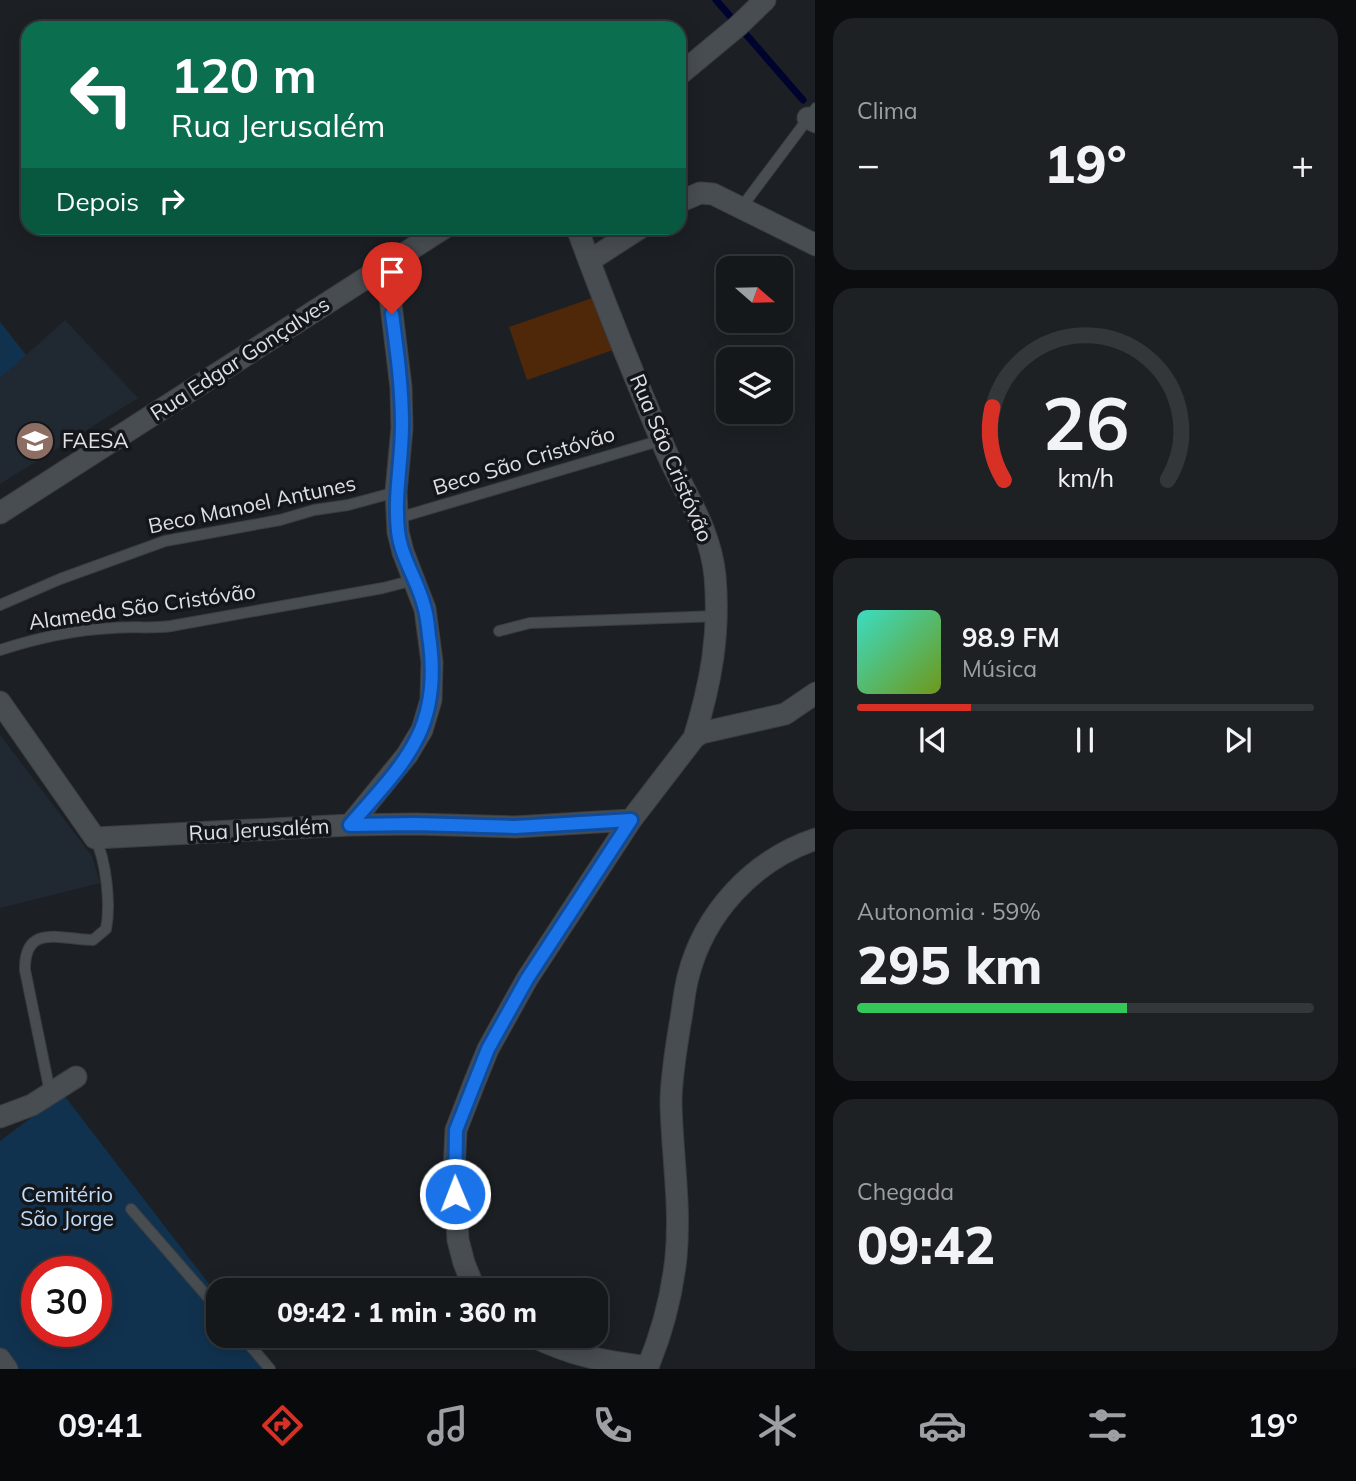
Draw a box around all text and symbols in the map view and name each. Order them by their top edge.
text: 120 m [171,44,317,105]
icon: left [56,49,147,140]
text: Clima [857,96,918,125]
text: Rua Jerusalém [171,105,385,145]
text: 19° [1044,131,1127,196]
text: − [857,140,880,188]
text: + [1291,140,1314,188]
icon: right [153,182,191,220]
text: Depois [56,185,139,218]
pin [362,242,422,314]
icon: arrive [373,253,411,291]
north arrow [716,256,793,332]
map controls [716,256,793,424]
street label: Rua Edgar Gonçalves [145,291,334,426]
button: layers [716,347,793,424]
street label: Rua São Cristóvão [625,370,719,546]
text: 26 [1042,378,1129,469]
school or university icon: FAESA [14,420,56,462]
street label: Beco São Cristóvão [430,420,618,500]
place label: FAESA [62,427,129,453]
text: km/h [1057,462,1114,493]
street label: Beco Manoel Antunes [146,469,358,539]
street label: Alameda São Cristóvão [27,577,257,635]
text: 98.9 FM [962,621,1060,654]
text: Música [962,654,1037,683]
icon: previous [914,721,952,759]
icon: pause [1066,721,1104,759]
icon: next [1219,721,1257,759]
street label: Rua Jerusalém [188,812,330,846]
text: Autonomia · 59% [857,897,1041,926]
text: 295 km [857,932,1042,997]
position arrow [418,1157,492,1231]
text: Chegada [857,1177,954,1206]
park label: Cemitério São Jorge [20,1181,114,1231]
text: 09:42 [857,1212,995,1277]
speed limit sign: 30 [21,1256,112,1347]
text: 09:42 · 1 min · 360 m [277,1296,537,1329]
icon: directions [258,1401,307,1450]
icon: music [423,1401,472,1450]
icon: phone [588,1401,637,1450]
icon: climate [753,1401,802,1450]
icon: car [918,1401,967,1450]
icon: filters [1083,1401,1132,1450]
text: 09:41 [58,1405,143,1445]
text: 19° [1247,1405,1298,1445]

